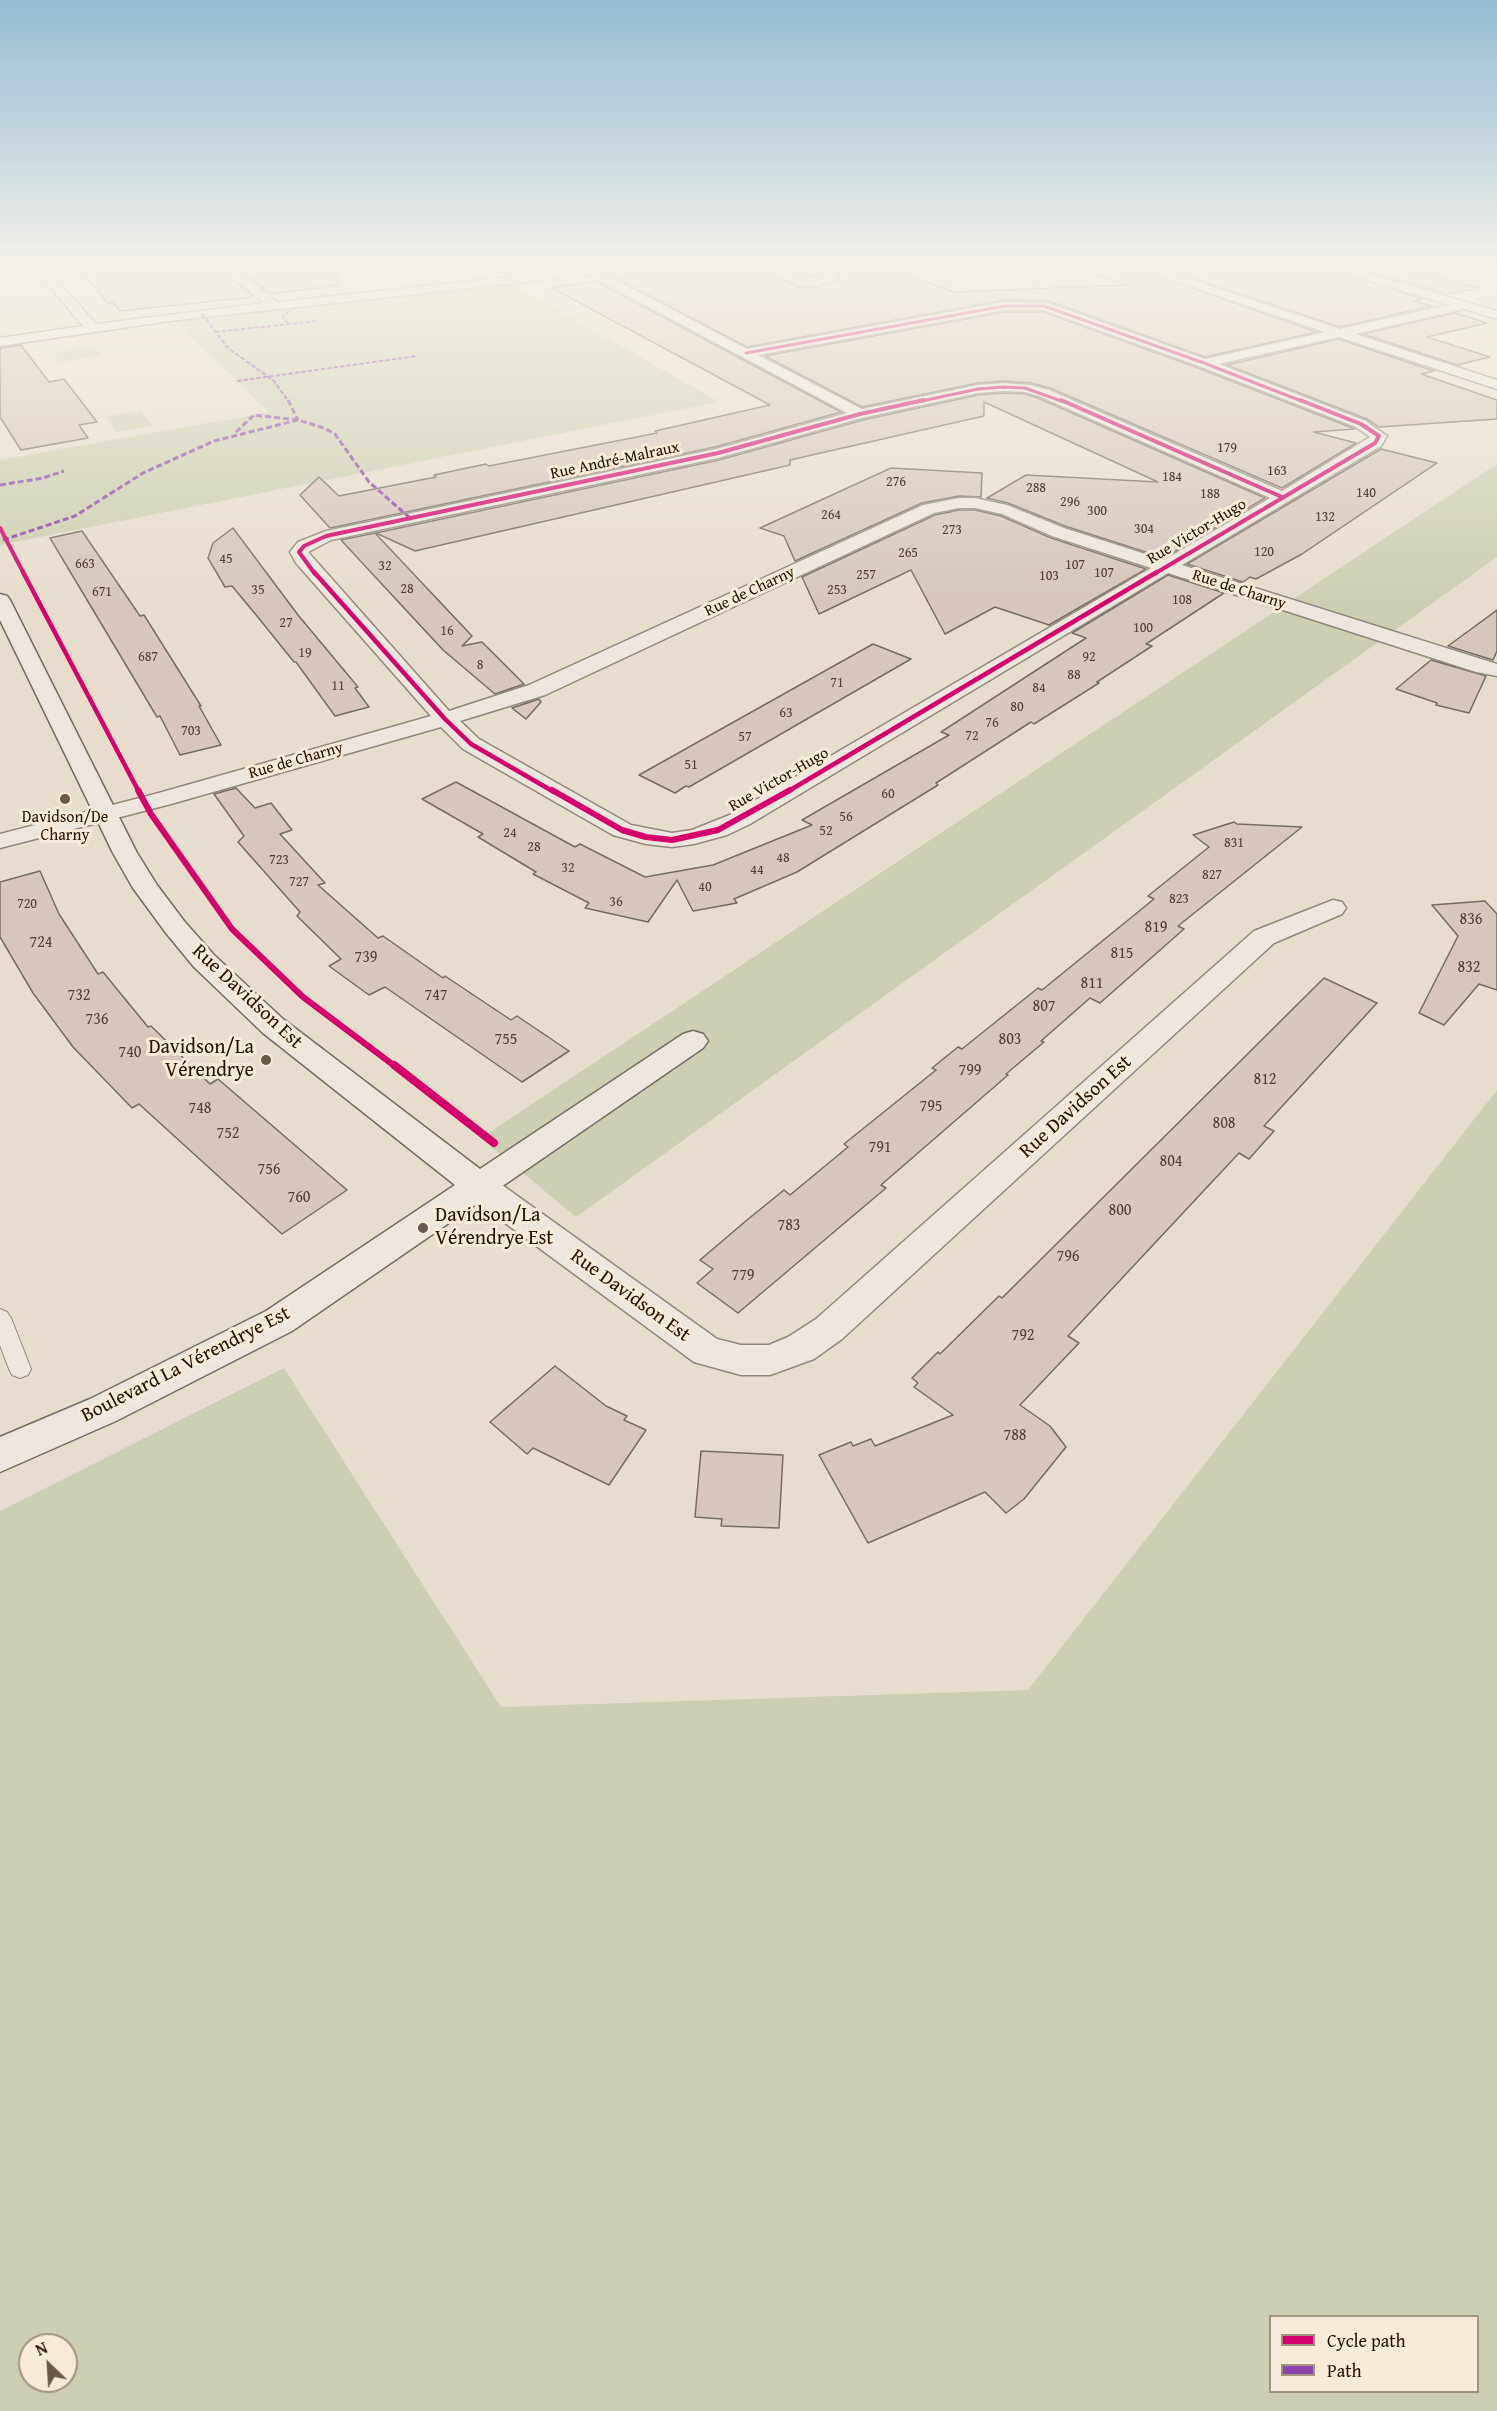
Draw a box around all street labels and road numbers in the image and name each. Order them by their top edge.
street label: Rue André-Malraux [549,438,681,484]
street label: Rue Victor-Hugo [1144,495,1250,569]
street label: Rue de Charny [702,563,798,621]
street label: Rue de Charny [1190,566,1288,614]
street label: Rue de Charny [247,738,345,784]
street label: Rue Victor-Hugo [726,744,832,816]
street label: Rue Davidson Est [187,940,307,1054]
street label: Rue Davidson Est [1015,1050,1137,1164]
street label: Rue Davidson Est [565,1244,695,1348]
street label: Boulevard La Vérendrye Est [77,1302,295,1428]

